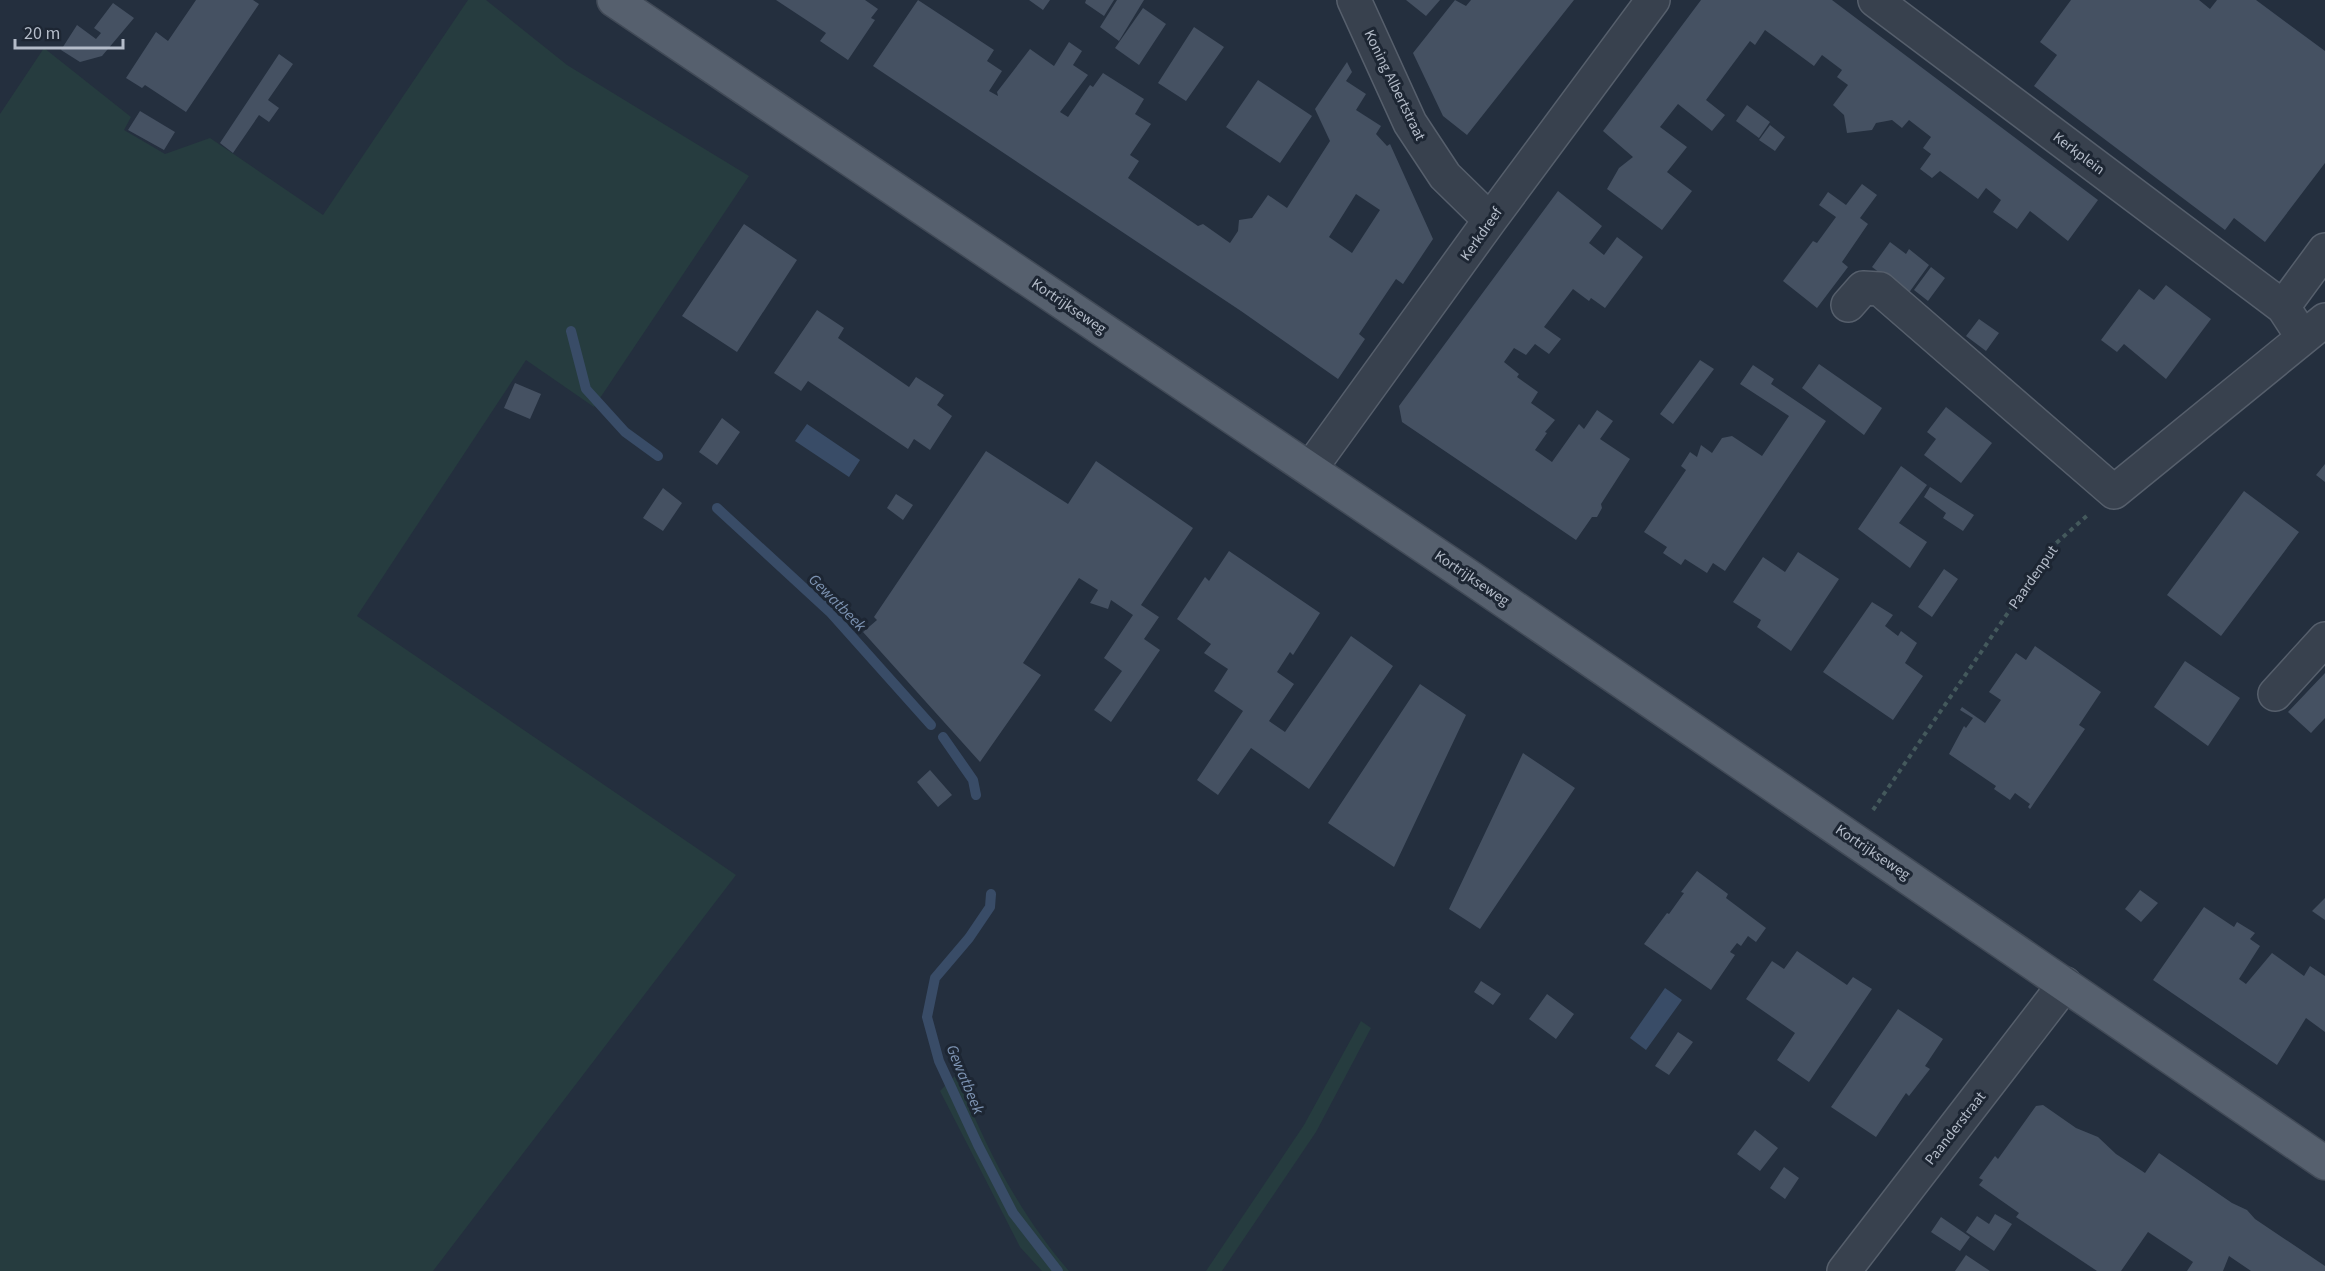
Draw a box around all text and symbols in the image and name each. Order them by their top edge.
scale bar [15,12,123,50]
text: 20 m [24,21,60,46]
street label: Koning Albertstraat [1359,26,1431,144]
street label: Kerkplein [2048,127,2109,180]
street label: Kerkdreef [1455,203,1508,265]
street label: Kortrijkseweg [1027,274,1111,340]
street label: Paardenput [2004,541,2063,613]
street label: Kortrijkseweg [1430,546,1514,612]
water label: Gewatbeek [804,569,871,637]
street label: Kortrijkseweg [1831,820,1915,886]
water label: Gewatbeek [941,1041,990,1118]
street label: Paanderstraat [1920,1087,1991,1169]

